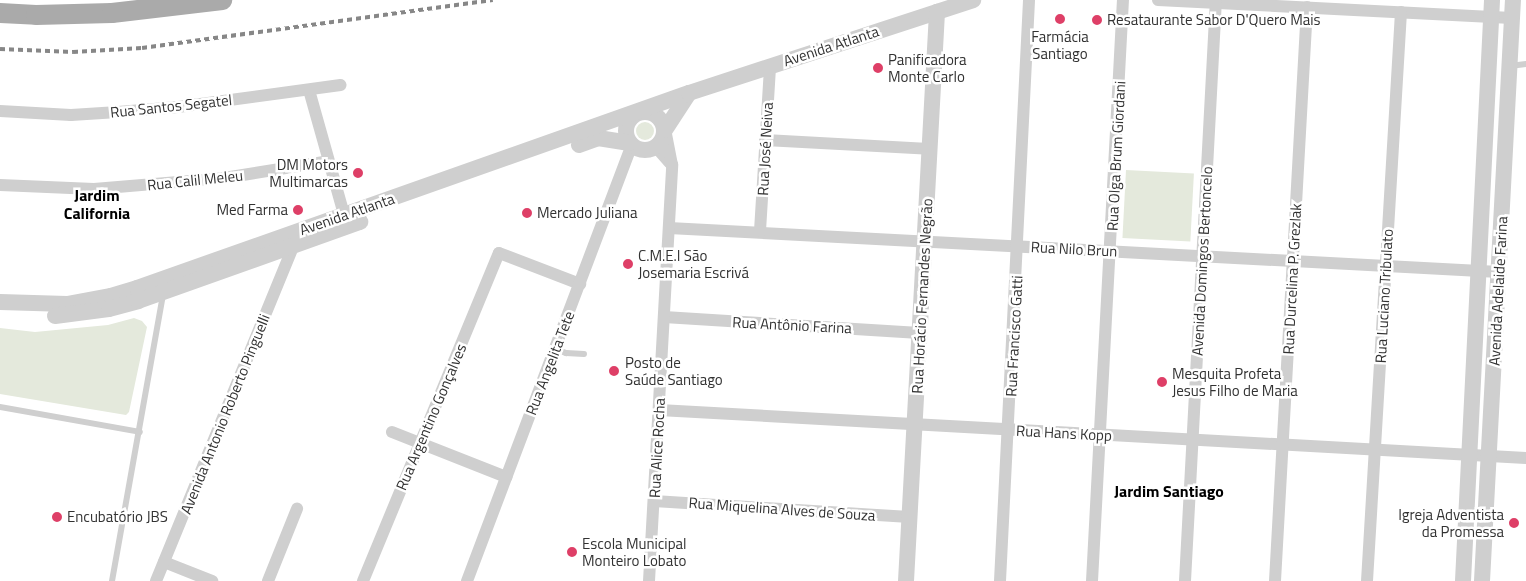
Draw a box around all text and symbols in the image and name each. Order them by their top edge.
place label: Resataurante Sabor D'Quero Mais [1107,11,1321,29]
marker: Farmácia Santiago [1054,13,1066,25]
marker: Resataurante Sabor D'Quero Mais [1091,14,1103,26]
street label: Avenida Atlanta [781,22,881,70]
place label: Farmácia Santiago [1031,27,1089,62]
place label: Panificadora Monte Carlo [888,50,967,85]
marker: Panificadora Monte Carlo [872,62,884,74]
street label: Rua Olga Brum Giordani [1103,80,1129,232]
street label: Rua Santos Segatel [109,91,233,121]
street label: Rua José Neiva [754,102,776,196]
place label: DM Motors Multimarcas [269,155,348,190]
street label: Rua Calil Meleu [146,166,244,194]
street label: Avenida Domingos Bertoncelo [1188,166,1216,356]
marker: DM Motors Multimarcas [352,167,364,179]
district label: Jardim California [64,185,130,223]
street label: Avenida Atlanta [297,189,397,239]
street label: Rua Horácio Fernandes Negrão [908,198,936,394]
place label: Med Farma [217,201,288,219]
street label: Rua Durcelina P. Grezlak [1279,203,1305,355]
marker: Med Farma [292,204,304,216]
place label: Mercado Juliana [537,204,637,222]
marker: Mercado Juliana [521,207,533,219]
street label: Avenida Adelaide Farina [1485,216,1511,366]
street label: Rua Luciano Tribulato [1371,228,1397,364]
street label: Rua Nilo Brun [1030,238,1118,260]
place label: C.M.E.I São Josemaria Escrivá [638,246,749,281]
marker: C.M.E.I São Josemaria Escrivá [622,258,634,270]
street label: Rua Francisco Gatti [1002,275,1026,397]
street label: Rua Angelita Tete [522,308,578,418]
street label: Avenida Antonio Roberto Pinguelli [177,311,273,517]
street label: Rua Antônio Farina [732,313,852,337]
street label: Rua Argentino Gonçalves [392,341,470,493]
place label: Posto de Saúde Santiago [625,353,723,388]
marker: Posto de Saúde Santiago [607,364,621,378]
place label: Mesquita Profeta Jesus Filho de Maria [1172,364,1298,399]
marker: Mesquita Profeta Jesus Filho de Maria [1156,376,1168,388]
street label: Rua Alice Rocha [645,398,669,498]
street label: Rua Hans Kopp [1016,422,1112,444]
district label: Jardim Santiago [1114,481,1224,501]
street label: Rua Miquelina Alves de Souza [688,493,876,525]
place label: Igreja Adventista da Promessa [1398,505,1504,540]
place label: Encubatório JBS [67,508,168,526]
marker: Encubatório JBS [51,511,63,523]
marker: Igreja Adventista da Promessa [1508,517,1520,529]
place label: Escola Municipal Monteiro Lobato [582,534,687,569]
marker: Escola Municipal Monteiro Lobato [566,546,578,558]

